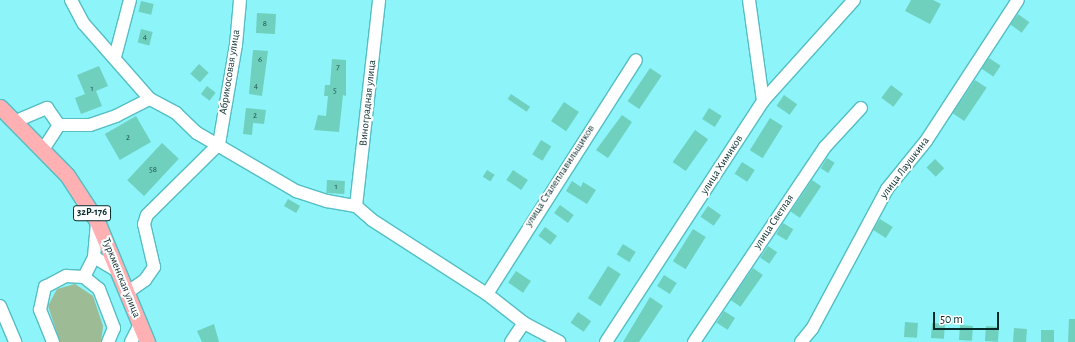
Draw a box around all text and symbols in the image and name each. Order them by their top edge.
house number: 8 [263,19,267,29]
street label: Абрикосовая улица [217,28,243,116]
house number: 4 [143,32,147,42]
house number: 6 [258,55,262,65]
street label: Виноградная улица [357,59,379,147]
house number: 7 [336,63,340,73]
house number: 4 [254,81,258,91]
house number: 1 [90,84,94,94]
house number: 5 [333,86,337,96]
house number: 2 [253,111,257,121]
street label: улица Сталеплавильщиков [522,123,598,229]
house number: 2 [126,133,130,143]
street label: улица Химиков [698,133,746,197]
street label: улица Лаушкина [878,135,932,201]
house number: 58 [149,165,157,175]
house number: 1 [334,182,338,192]
street label: улица Светлая [751,192,797,252]
road number: 32Р-176 [73,205,111,221]
street label: Туркменская улица [99,236,143,320]
scale bar [935,304,1001,330]
text: 50 m [940,313,963,325]

